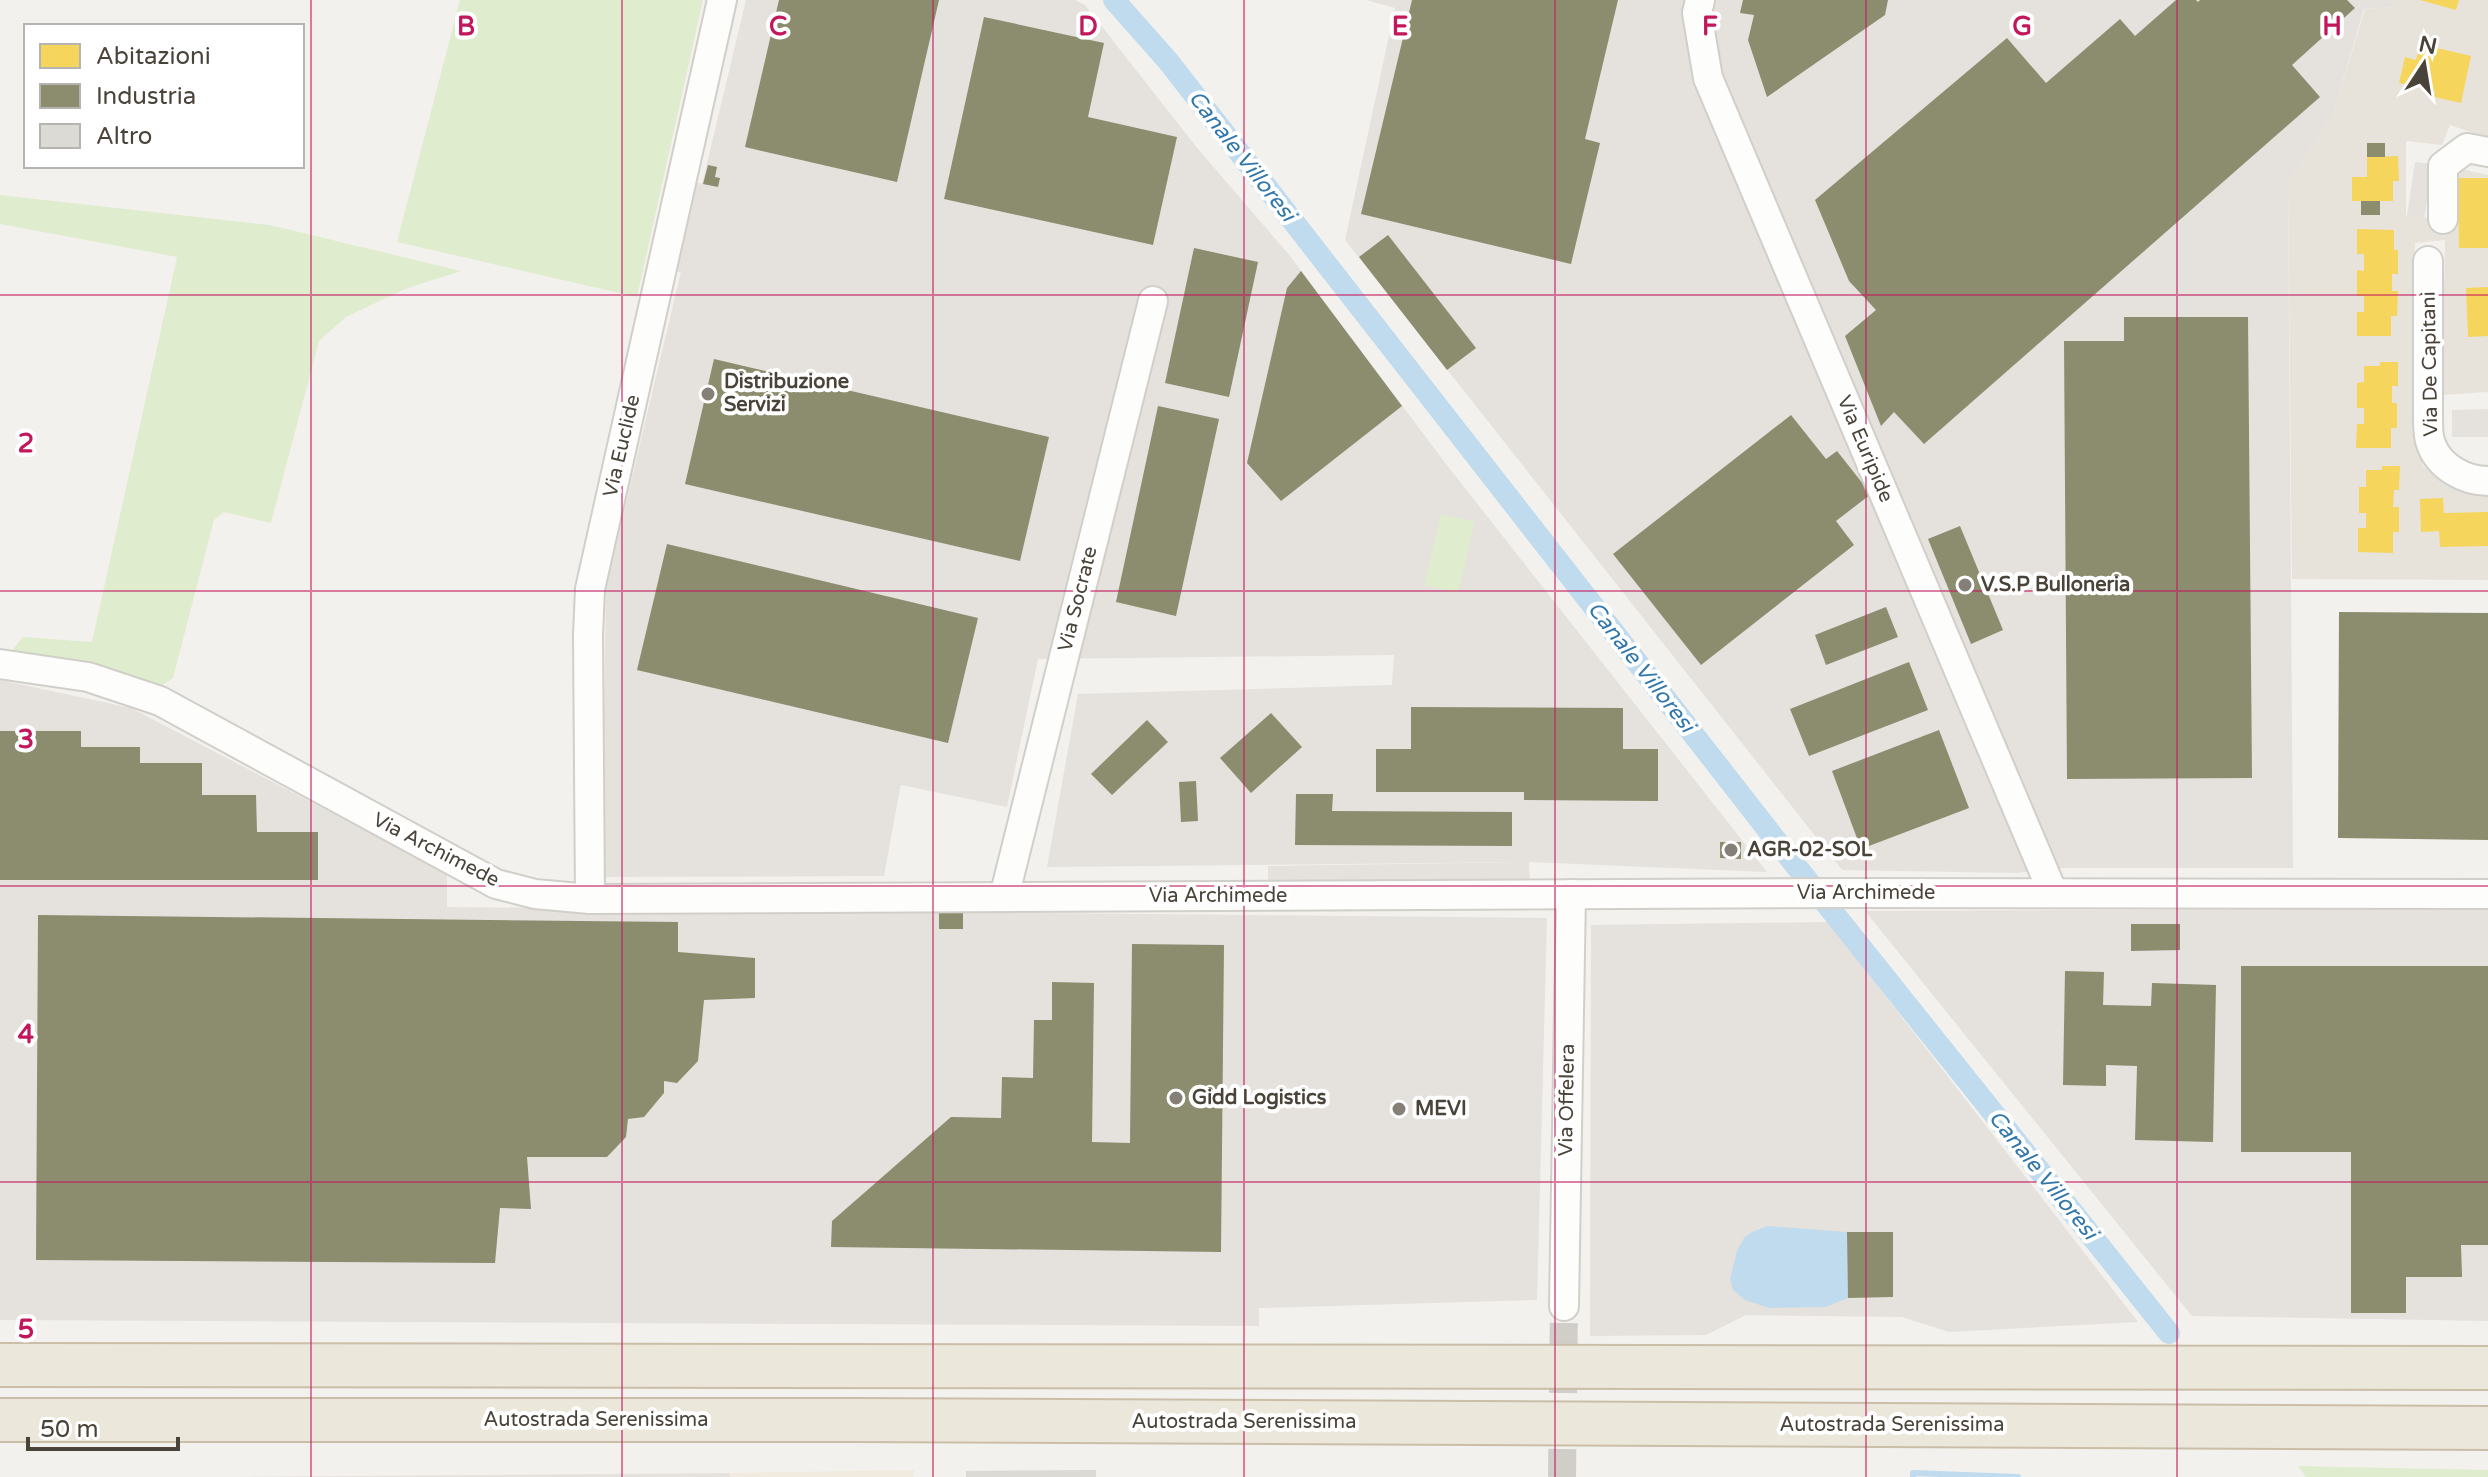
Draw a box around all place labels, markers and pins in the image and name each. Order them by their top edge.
place label: Distribuzione Servizi [724,370,849,417]
marker: Distribuzione Servizi [699,385,717,403]
place label: V.S.P Bulloneria [1981,573,2130,597]
marker: V.S.P Bulloneria [1956,576,1974,594]
place label: AGR-02-SOL [1747,838,1873,862]
marker: AGR-02-SOL [1722,841,1740,859]
place label: Gidd Logistics [1192,1086,1327,1110]
marker: Gidd Logistics [1167,1089,1185,1107]
place label: MEVI [1415,1097,1467,1121]
marker: MEVI [1390,1100,1408,1118]

